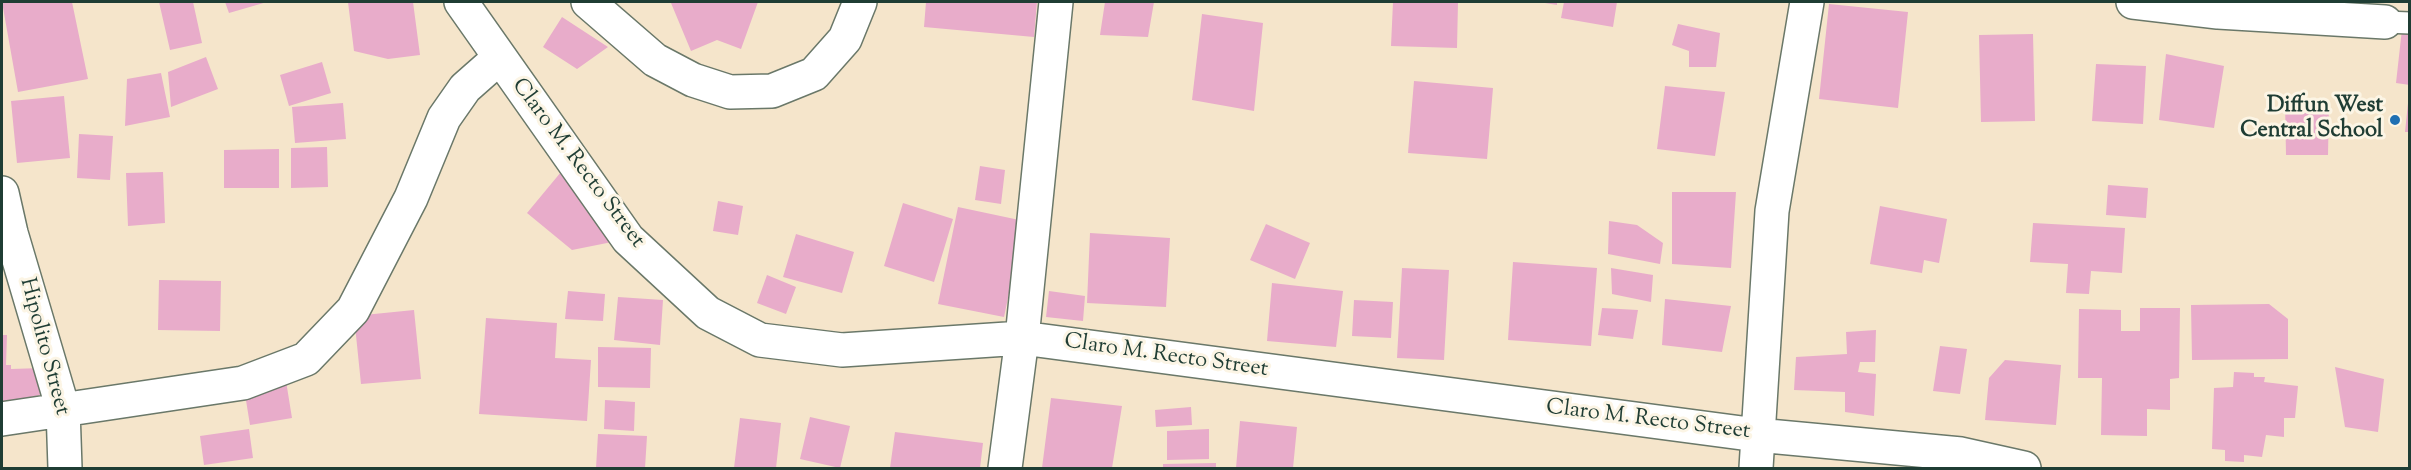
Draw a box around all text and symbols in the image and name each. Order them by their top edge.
street label: Claro M. Recto Street [505,74,649,254]
place label: Diffun West Central School [2240,94,2383,146]
marker: Diffun West Central School [2388,113,2402,127]
street label: Hipolito Street [12,275,74,419]
street label: Claro M. Recto Street [1062,330,1270,384]
street label: Claro M. Recto Street [1544,395,1752,447]

